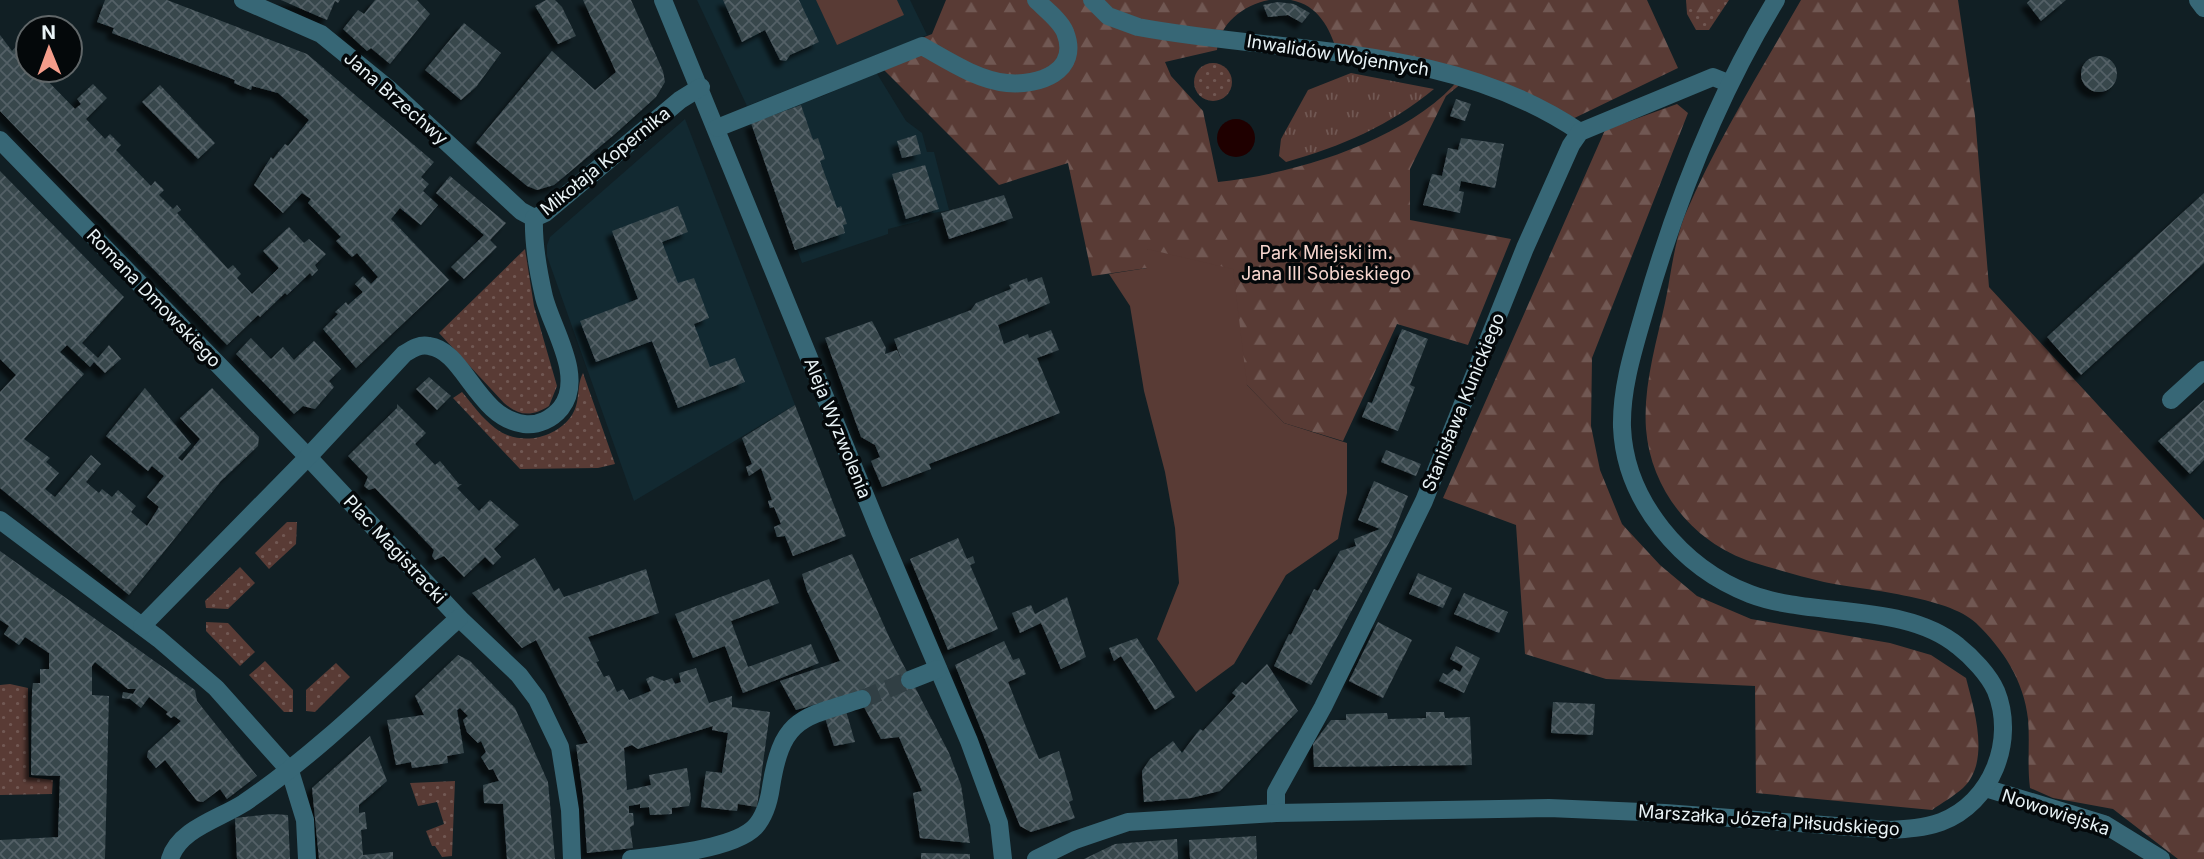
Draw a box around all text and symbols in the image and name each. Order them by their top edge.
north arrow [14,14,84,84]
text: N [41,21,56,44]
street label: Inwalidów Wojennych [1245,30,1431,80]
street label: Jana Brzechwy [340,47,452,149]
street label: Mikołaja Kopernika [536,102,674,220]
street label: Romana Dmowskiego [83,225,225,371]
park label: Park Miejski im. Jana III Sobieskiego [1241,242,1411,284]
street label: Stanisława Kunickiego [1418,310,1508,494]
street label: Aleja Wyzwolenia [800,355,876,501]
street label: Plac Magistracki [340,491,450,607]
street label: Nowowiejska [1999,785,2113,839]
street label: Marszałka Józefa Piłsudskiego [1638,800,1900,840]

